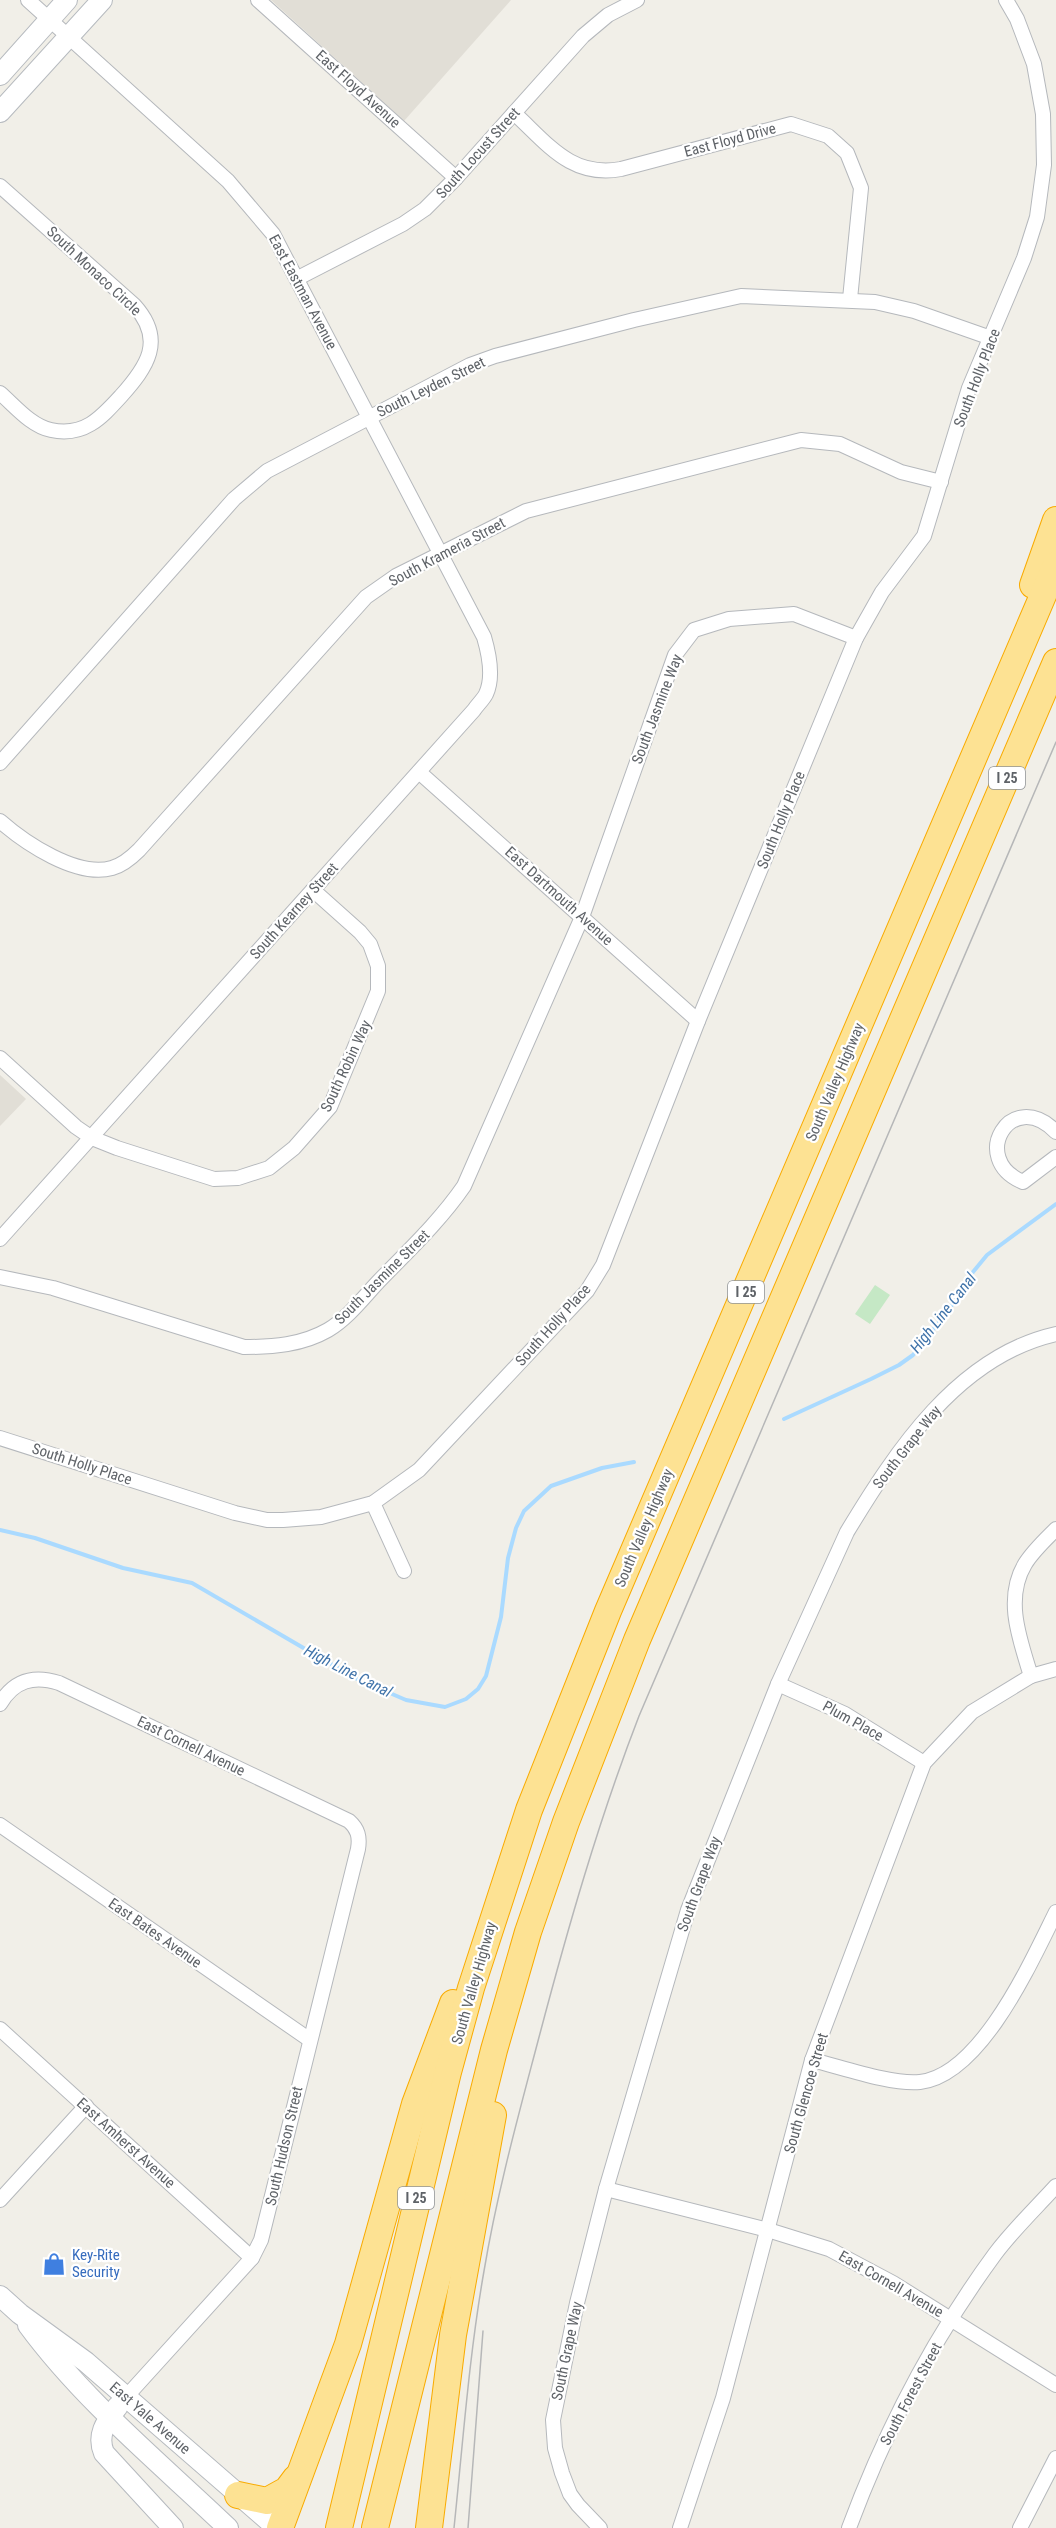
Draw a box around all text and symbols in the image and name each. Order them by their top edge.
street label: East Floyd Avenue [312,46,404,132]
street label: South Locust Street [432,104,524,202]
street label: East Floyd Drive [682,119,778,161]
street label: South Monaco Circle [43,223,145,319]
street label: East Eastman Avenue [265,231,341,353]
street label: South Holly Place [950,326,1004,430]
street label: South Leyden Street [374,353,488,421]
street label: South Krameria Street [386,514,508,590]
street label: South Jasmine Way [628,652,686,766]
road number: I 25 [989,767,1025,789]
street label: South Holly Place [753,768,809,872]
street label: East Dartmouth Avenue [501,843,617,949]
street label: South Kearney Street [246,859,342,963]
street label: South Robin Way [317,1017,375,1115]
street label: South Valley Highway [802,1020,868,1144]
street label: South Jasmine Street [331,1226,433,1328]
water label: High Line Canal [906,1269,980,1357]
street label: South Holly Place [512,1280,594,1370]
road number: I 25 [728,1281,764,1303]
street label: South Grape Way [869,1402,945,1492]
street label: South Holly Place [30,1439,134,1489]
street label: South Valley Highway [611,1466,677,1590]
water label: High Line Canal [301,1641,396,1701]
street label: Plum Place [819,1697,887,1745]
street label: East Cornell Avenue [134,1712,248,1780]
street label: South Grape Way [673,1834,725,1934]
street label: East Bates Avenue [105,1894,205,1972]
street label: South Valley Highway [448,1920,500,2046]
street label: South Glencoe Street [780,2031,832,2155]
street label: South Hudson Street [262,2085,306,2207]
street label: East Amherst Avenue [73,2094,179,2192]
road number: I 25 [398,2187,434,2209]
place label: Key-Rite Security [72,2246,120,2281]
street label: East Cornell Avenue [835,2247,947,2321]
shop icon: Key-Rite Security [41,2251,67,2277]
street label: South Grape Way [548,2300,586,2402]
street label: South Forest Street [876,2340,946,2448]
street label: East Yale Avenue [106,2378,194,2458]

